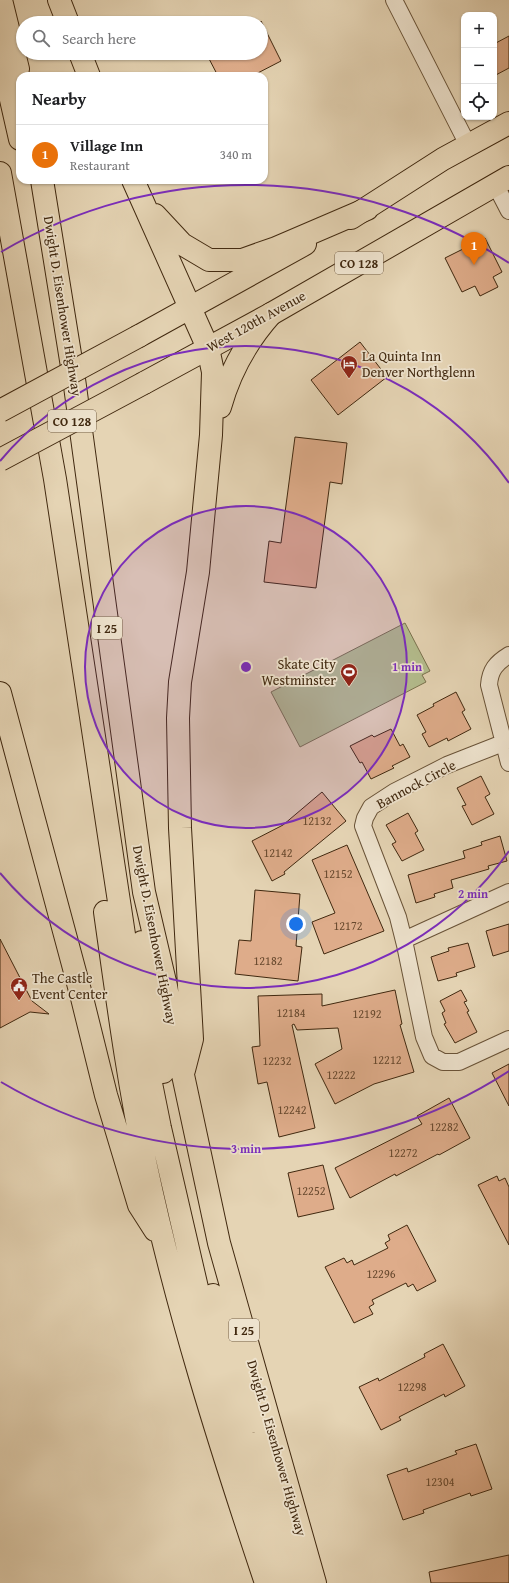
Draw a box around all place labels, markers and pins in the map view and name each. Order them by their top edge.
pin: 1 [461,232,487,265]
place label: La Quinta Inn Denver Northglenn [362,346,475,382]
hotel icon: La Quinta Inn Denver Northglenn [339,354,359,379]
place label: Skate City Westminster [262,654,336,690]
centre of rings [239,660,253,674]
sports icon: Skate City Westminster [339,662,359,687]
place label: The Castle Event Center [32,968,108,1004]
public building icon: The Castle Event Center [9,976,29,1001]

